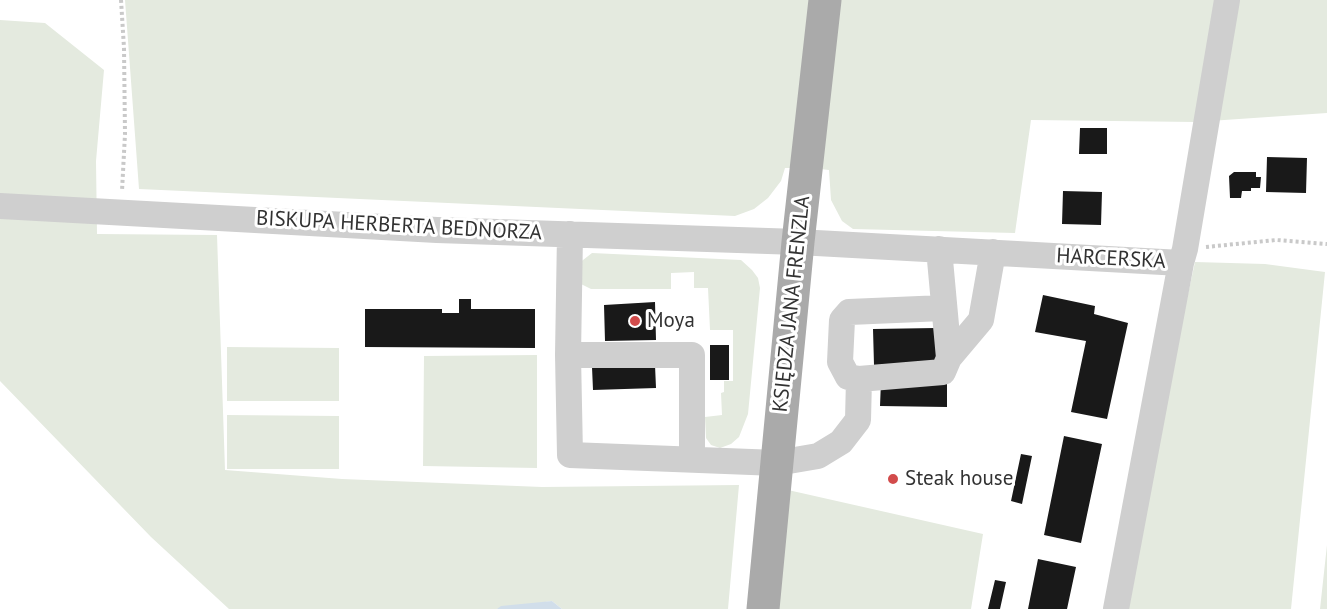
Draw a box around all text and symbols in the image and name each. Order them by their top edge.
street label: KSIĘDZA JANA FRENZLA [768,195,816,413]
street label: BISKUPA HERBERTA BEDNORZA [255,206,543,246]
street label: HARCERSKA [1056,244,1166,274]
place label: Moya [647,308,695,334]
marker: Moya [628,314,642,328]
place label: Steak house [905,466,1013,492]
marker: Steak house [886,472,900,486]

